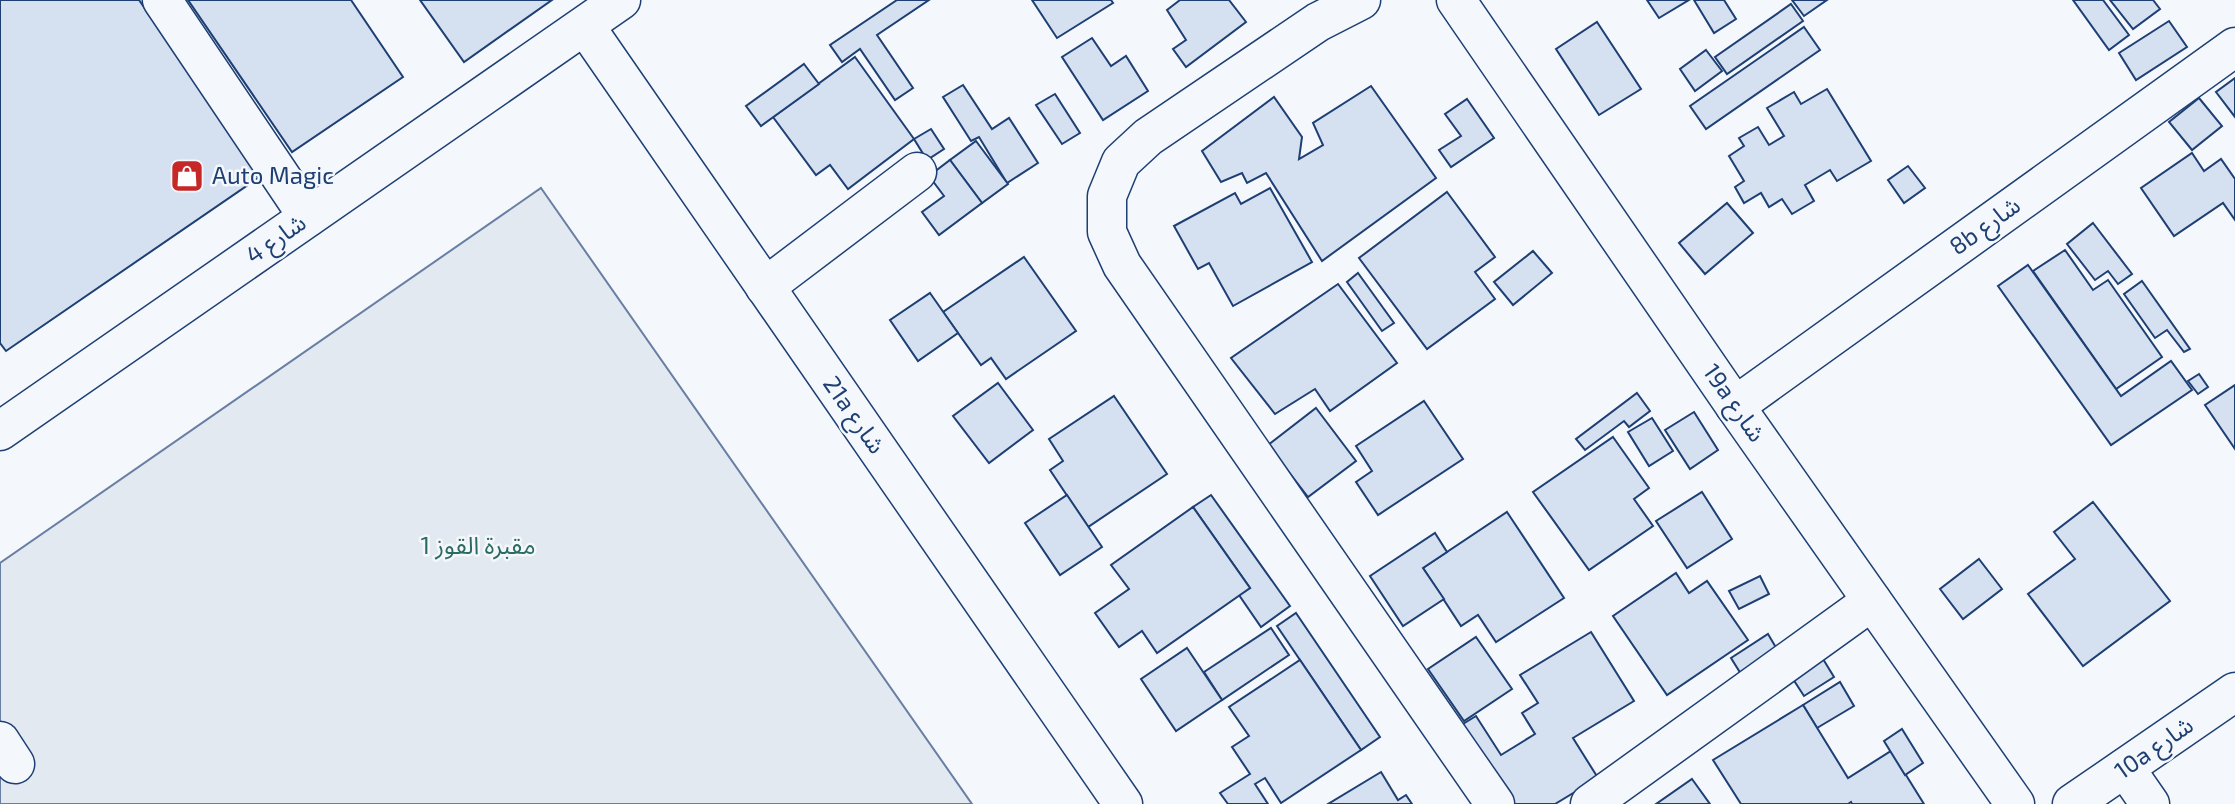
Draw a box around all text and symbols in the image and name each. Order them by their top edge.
shop icon: Auto Magic [168,157,206,195]
place label: Auto Magic [212,160,334,189]
street label: 8b شارع [1943,189,2028,263]
street label: شارع 4 [239,207,313,272]
street label: 19a شارع [1695,358,1773,449]
street label: 21a شارع [815,370,892,461]
park label: مقبرة القوز 1 [420,530,536,560]
street label: 10a شارع [2108,709,2200,788]

